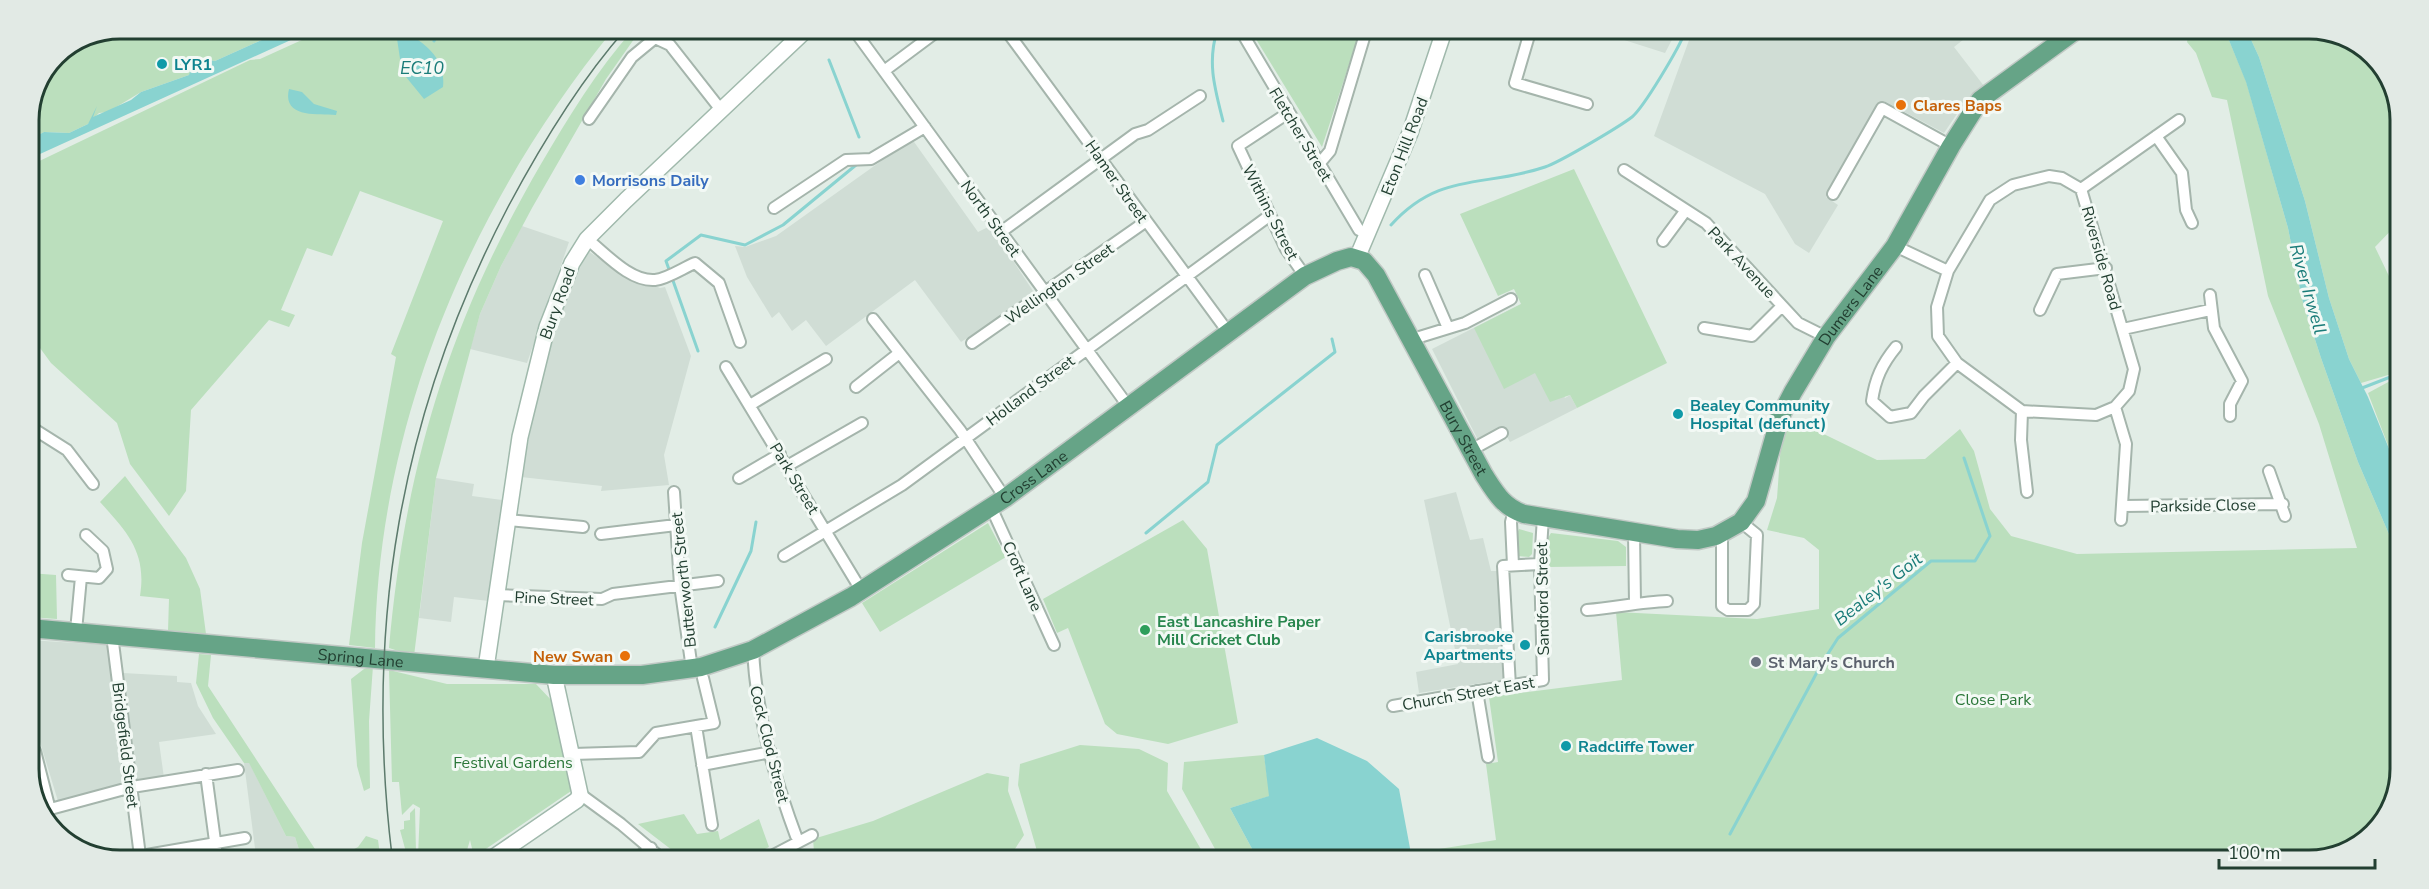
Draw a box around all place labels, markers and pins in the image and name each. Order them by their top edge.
place label: LYR1 [174,54,212,76]
marker: LYR1 [155,57,169,71]
place label: Clares Baps [1913,95,2002,117]
marker: Clares Baps [1894,98,1908,112]
place label: Morrisons Daily [592,170,709,192]
marker: Morrisons Daily [573,173,587,187]
place label: Bealey Community Hospital (defunct) [1690,395,1830,435]
marker: Bealey Community Hospital (defunct) [1671,407,1685,421]
place label: East Lancashire Paper Mill Cricket Club [1157,611,1321,651]
marker: East Lancashire Paper Mill Cricket Club [1138,623,1152,637]
place label: Carisbrooke Apartments [1424,626,1513,666]
marker: Carisbrooke Apartments [1518,638,1532,652]
place label: New Swan [533,646,613,668]
marker: New Swan [618,649,632,663]
place label: St Mary's Church [1768,652,1895,674]
marker: St Mary's Church [1749,655,1763,669]
place label: Radcliffe Tower [1578,736,1695,758]
marker: Radcliffe Tower [1559,739,1573,753]

